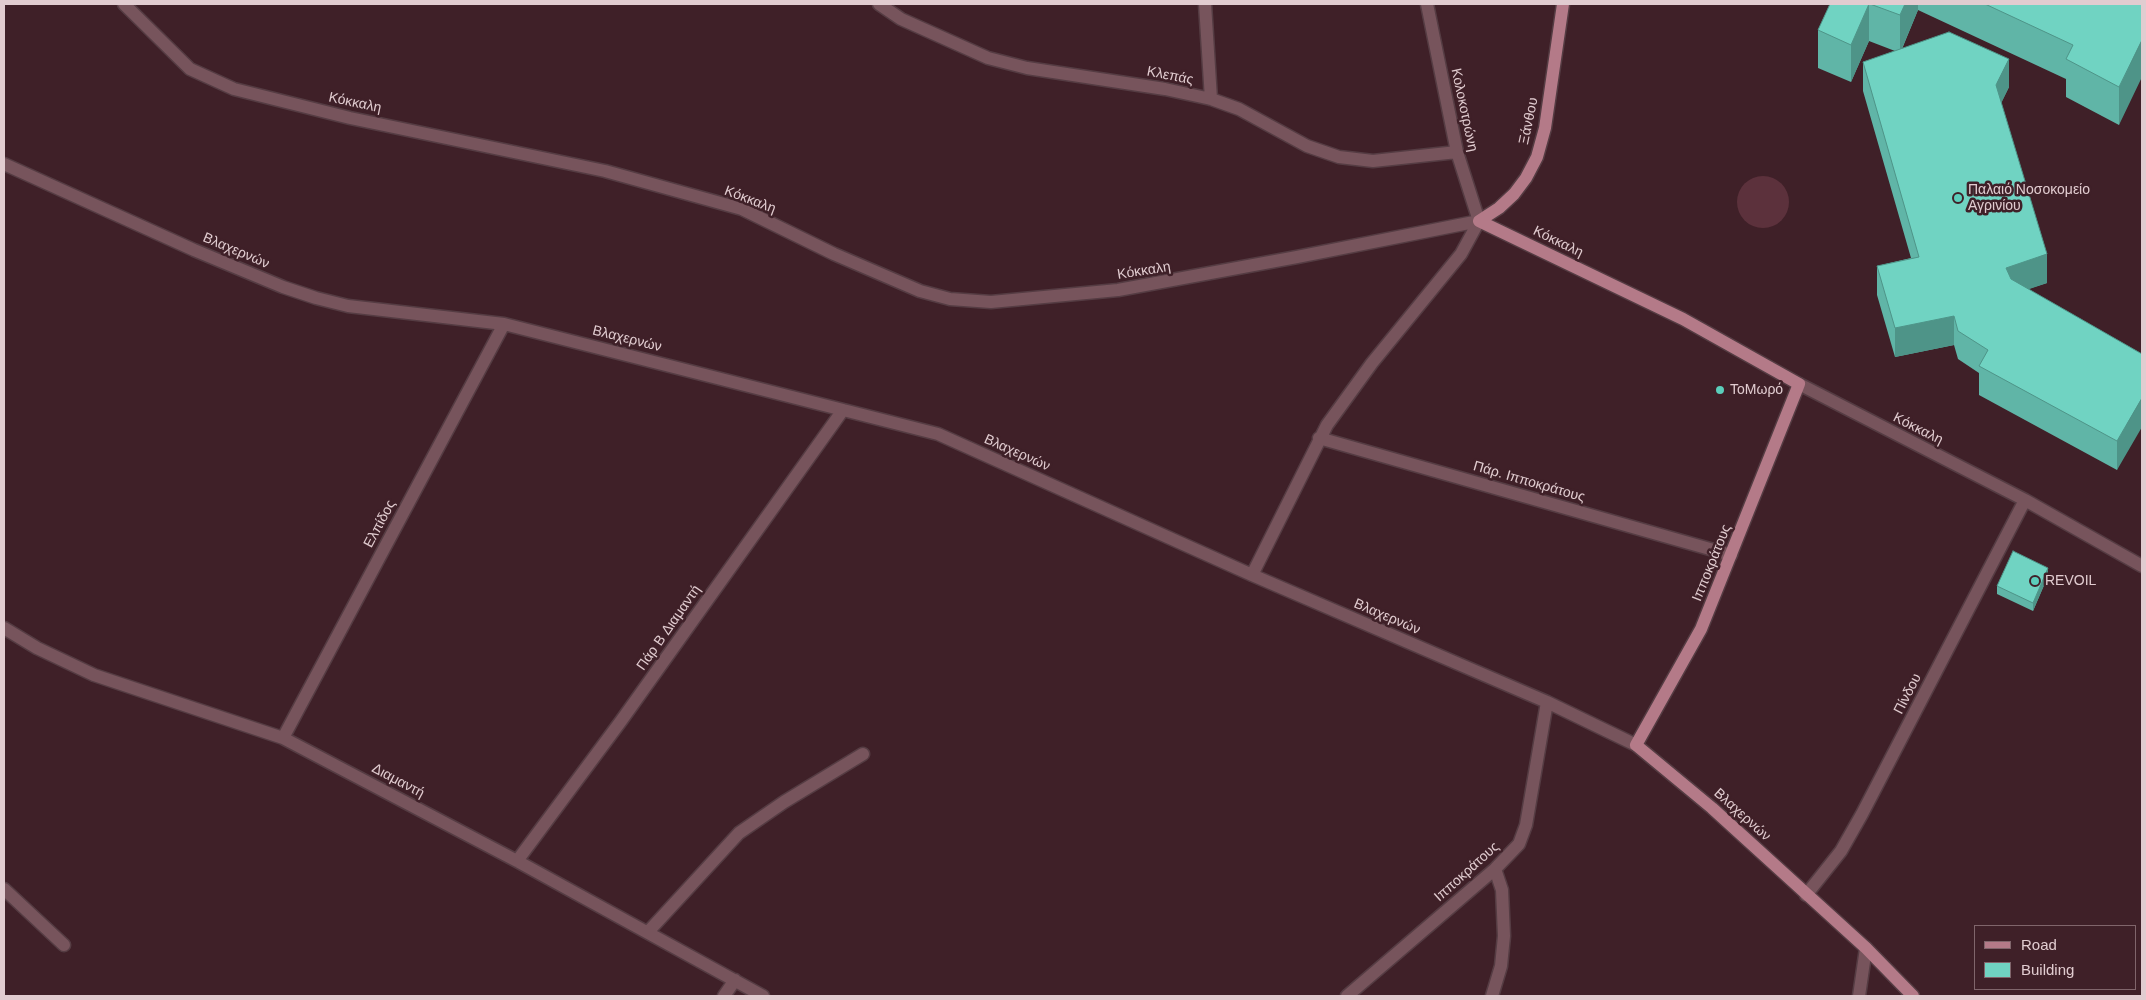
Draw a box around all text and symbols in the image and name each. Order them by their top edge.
street label: Κλεπάς [1145,63,1195,89]
street label: Κολοκοτρώνη [1447,67,1481,153]
street label: Κόκκαλη [327,89,383,117]
street label: Ξάνθου [1516,96,1542,146]
place label: Παλαιό Νοσοκομείο Αγρινίου [1968,182,2090,214]
street label: Κόκκαλη [722,183,778,217]
marker: Παλαιό Νοσοκομείο Αγρινίου [1952,192,1964,204]
street label: Κόκκαλη [1530,223,1586,261]
street label: Βλαχερνών [200,229,272,273]
street label: Κόκκαλη [1116,259,1172,283]
street label: Βλαχερνών [591,322,663,356]
place label: ΤοΜωρό [1730,382,1783,398]
marker: ΤοΜωρό [1714,384,1726,396]
street label: Κόκκαλη [1890,409,1946,449]
street label: Βλαχερνών [981,431,1053,475]
street label: Πάρ. Ιπποκράτους [1471,458,1587,506]
street label: Ελπίδος [361,497,399,551]
street label: Ιπποκράτους [1689,522,1735,604]
place label: REVOIL [2045,573,2096,589]
marker: REVOIL [2029,575,2041,587]
street label: Πάρ Β Διαμαντή [633,582,705,674]
street label: Βλαχερνών [1351,595,1423,639]
street label: Πίνδου [1891,671,1925,717]
street label: Διαμαντή [369,760,427,802]
street label: Βλαχερνών [1710,785,1774,845]
street label: Ιπποκράτους [1431,839,1503,905]
legend [1974,925,2136,990]
text: Road [2021,936,2057,953]
text: Building [2021,961,2074,978]

